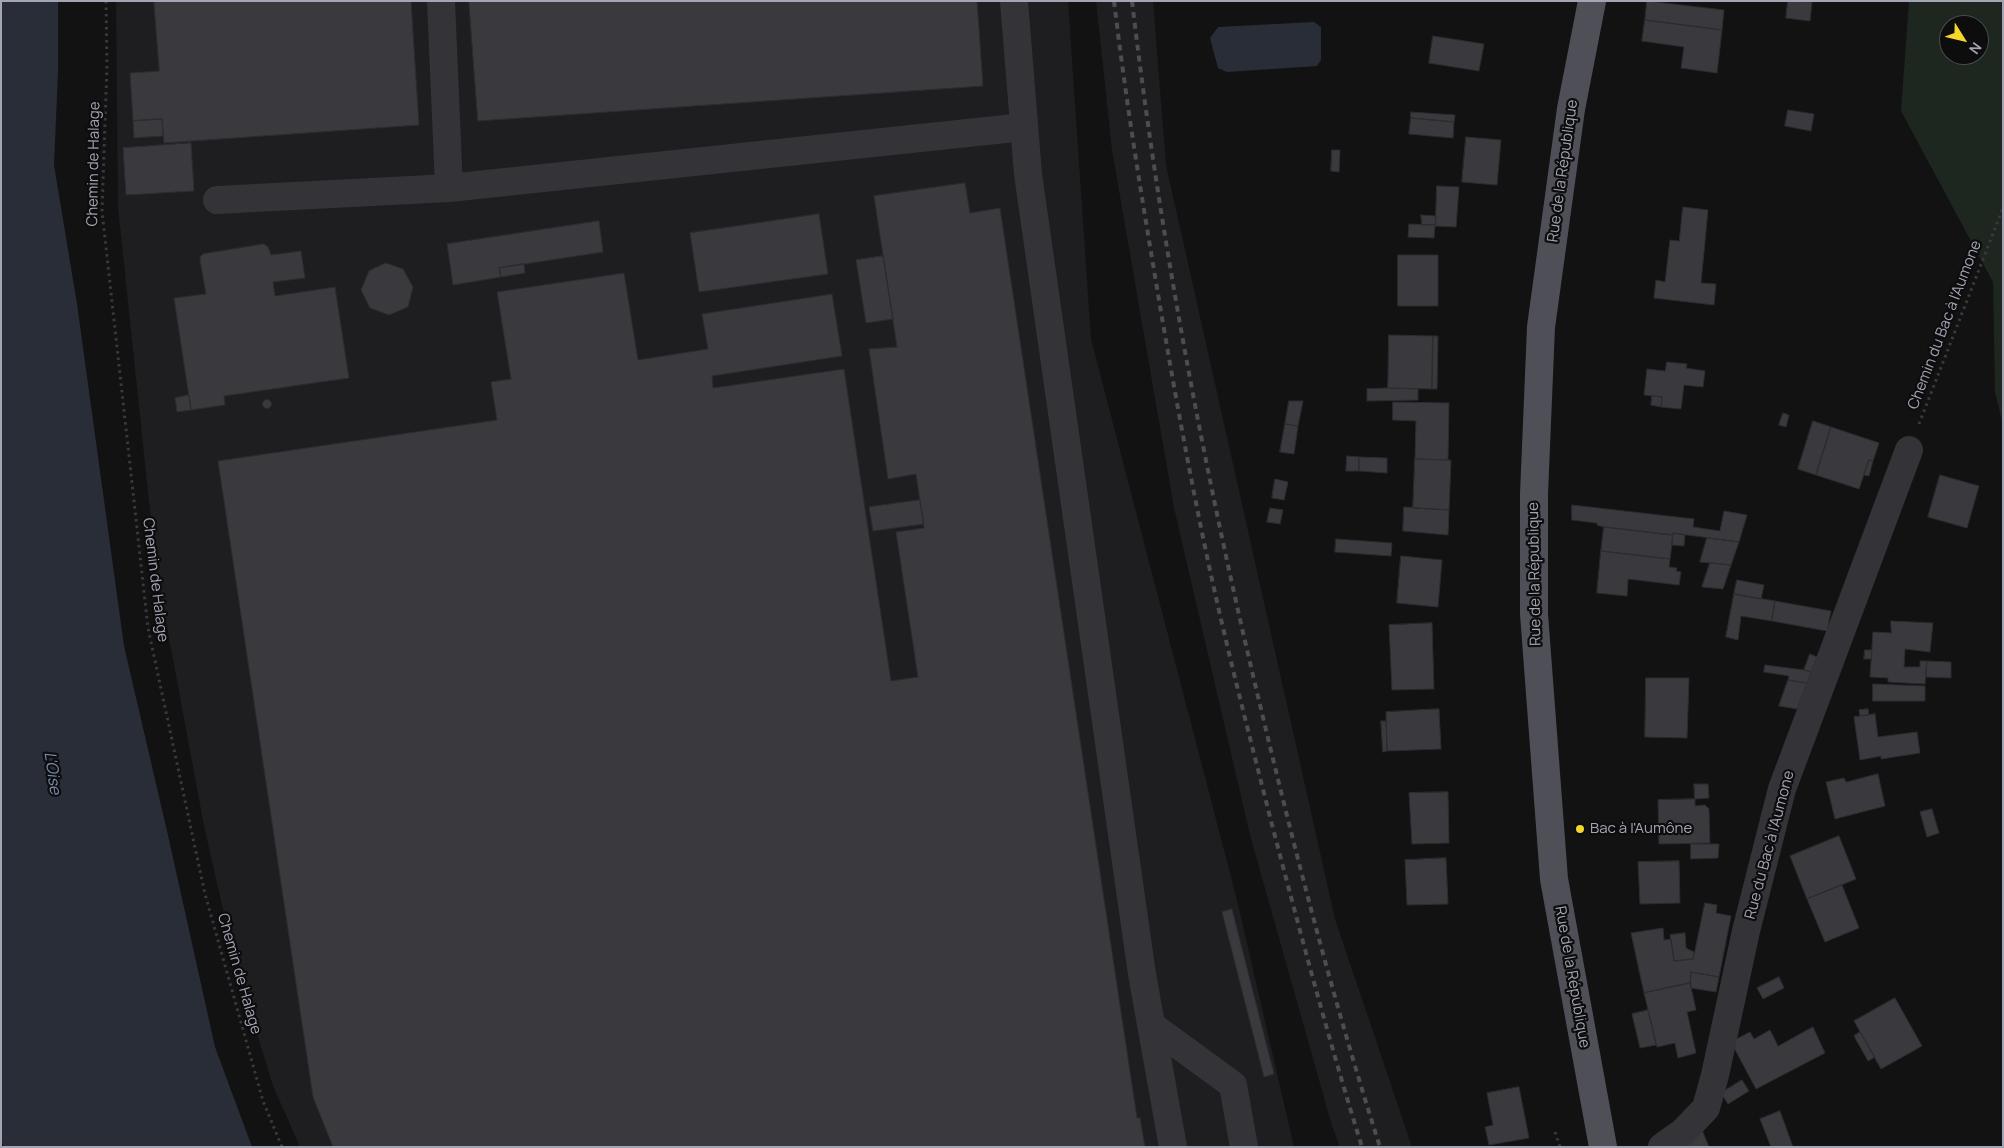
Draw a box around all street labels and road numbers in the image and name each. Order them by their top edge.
street label: Rue de la République [1544,99,1582,243]
street label: Chemin de Halage [84,101,104,227]
street label: Chemin du Bac à l'Aumone [1904,238,1986,412]
street label: Rue de la République [1525,502,1545,646]
street label: Chemin de Halage [138,517,172,643]
street label: Rue du Bac à l'Aumone [1741,769,1799,921]
street label: Rue de la République [1551,905,1593,1049]
street label: Chemin de Halage [213,911,265,1037]

